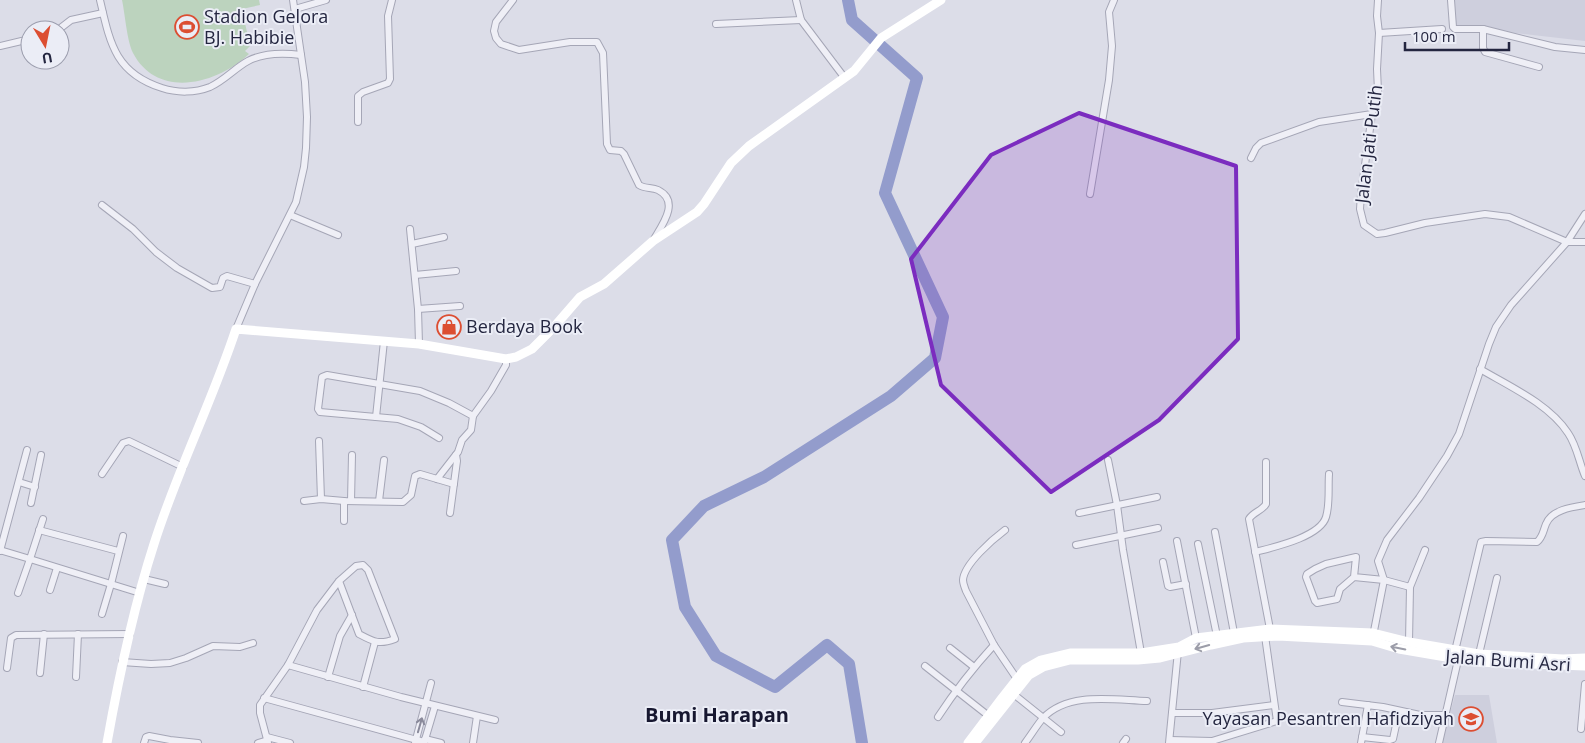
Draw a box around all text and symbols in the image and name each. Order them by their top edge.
place label: Stadion Gelora BJ. Habibie [204,4,328,49]
sports icon: Stadion Gelora BJ. Habibie [174,14,200,40]
north arrow [20,20,70,70]
scale bar [1405,20,1509,52]
text: 100 m [1412,26,1456,46]
text: U [40,48,54,69]
street label: Jalan Jati Putih [1349,83,1387,207]
shop icon: Berdaya Book [436,314,462,340]
place label: Berdaya Book [466,314,583,338]
one-way arrow [1194,643,1210,653]
one-way arrow [1390,643,1406,653]
street label: Jalan Bumi Asri [1443,644,1572,676]
district label: Bumi Harapan [645,701,789,728]
place label: Yayasan Pesantren Hafidziyah [1203,706,1454,730]
school or university icon: Yayasan Pesantren Hafidziyah [1458,706,1484,732]
one-way arrow [416,717,426,733]

